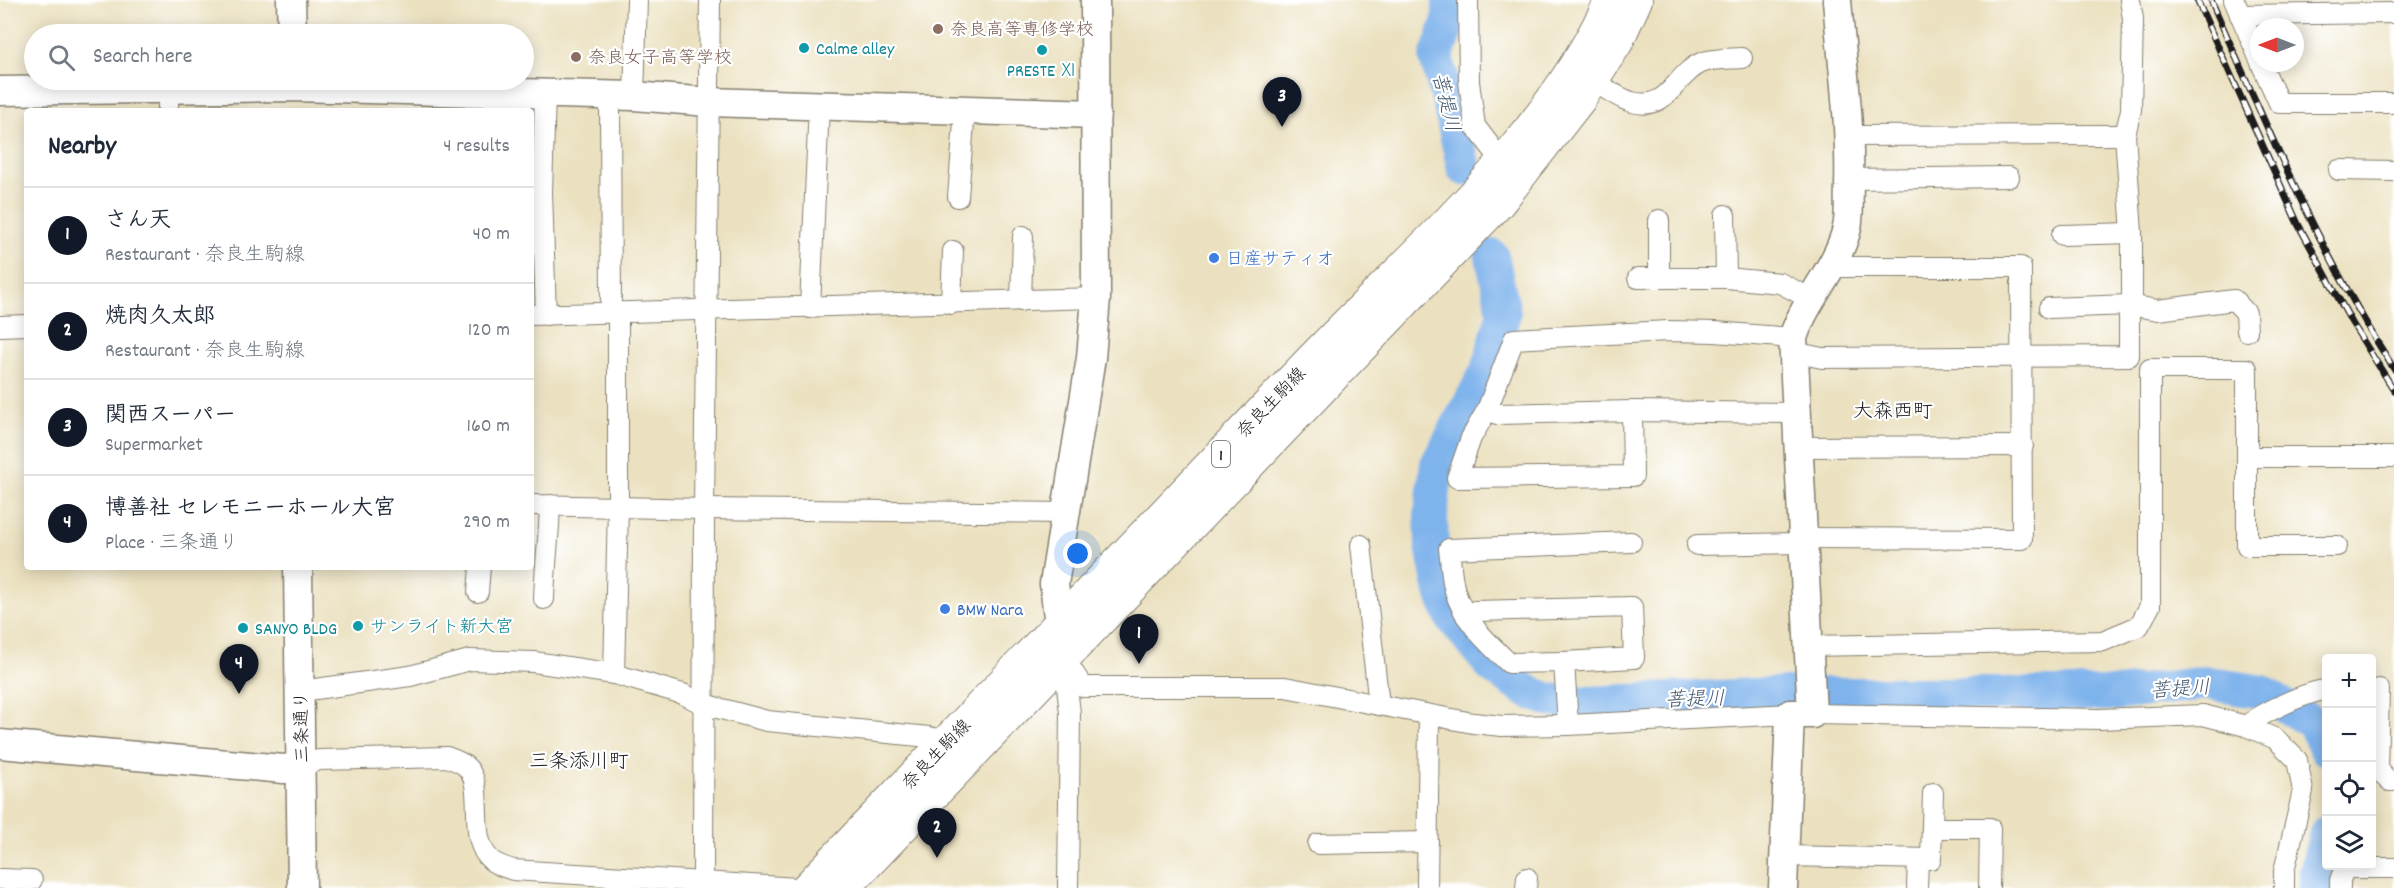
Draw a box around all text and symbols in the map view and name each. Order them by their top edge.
north arrow [2250,18,2304,72]
place label: 奈良高等専修学校 [950,19,1094,44]
marker: 奈良高等専修学校 [931,22,945,36]
search box [24,24,534,90]
place label: Calme alley [816,38,895,63]
icon: search [45,41,78,74]
marker: Calme alley [797,41,811,55]
text: Search here [93,42,192,73]
marker: PRESTE Ⅺ [1035,43,1049,57]
place label: 奈良女子高等学校 [588,47,732,72]
marker: 奈良女子高等学校 [569,50,583,64]
place label: PRESTE Ⅺ [1007,60,1077,85]
water label: 菩提川 [1423,70,1465,135]
pin: 3 [1262,78,1302,127]
text: Nearby [48,129,116,166]
text: 4 results [443,133,510,161]
text: さん天 [105,206,171,237]
text: 1 [65,221,70,249]
text: 40 m [472,221,510,249]
text: Restaurant · 奈良生駒線 [105,242,305,270]
place label: 日産サティオ [1226,248,1334,273]
marker: 日産サティオ [1207,251,1221,265]
text: 焼肉久太郎 [105,302,215,333]
text: 2 [63,317,72,345]
text: 120 m [468,317,510,345]
text: Restaurant · 奈良生駒線 [105,338,305,366]
street label: 奈良生駒線 [1233,363,1313,445]
district label: 大森西町 [1853,399,1933,427]
text: 関西スーパー [105,401,236,432]
text: 3 [63,413,72,441]
text: 160 m [467,413,510,441]
text: Supermarket [105,432,203,460]
road number: 1 [1212,441,1230,467]
text: 博善社 セレモニーホール大宮 [105,494,395,525]
text: 4 [63,509,72,537]
text: 290 m [463,509,510,537]
text: Place · 三条通り [105,530,239,558]
your location [1063,539,1092,568]
place label: BMW Nara [957,599,1024,624]
marker: BMW Nara [938,602,952,616]
pin: 1 [1120,614,1158,664]
place label: サンライト新大宮 [370,616,513,641]
place label: SANYO BLDG [255,618,337,643]
marker: サンライト新大宮 [351,619,365,633]
marker: SANYO BLDG [236,621,250,635]
pin: 4 [220,644,258,694]
map controls [2322,654,2376,870]
button: + [2322,654,2376,708]
water label: 菩提川 [2149,675,2211,707]
water label: 菩提川 [1665,686,1726,716]
street label: 三条通り [290,691,317,763]
button: − [2322,708,2376,762]
street label: 奈良生駒線 [898,715,978,797]
district label: 三条添川町 [529,749,629,777]
button: locate [2322,762,2376,816]
pin: 2 [918,808,956,858]
button: layers [2322,816,2376,870]

